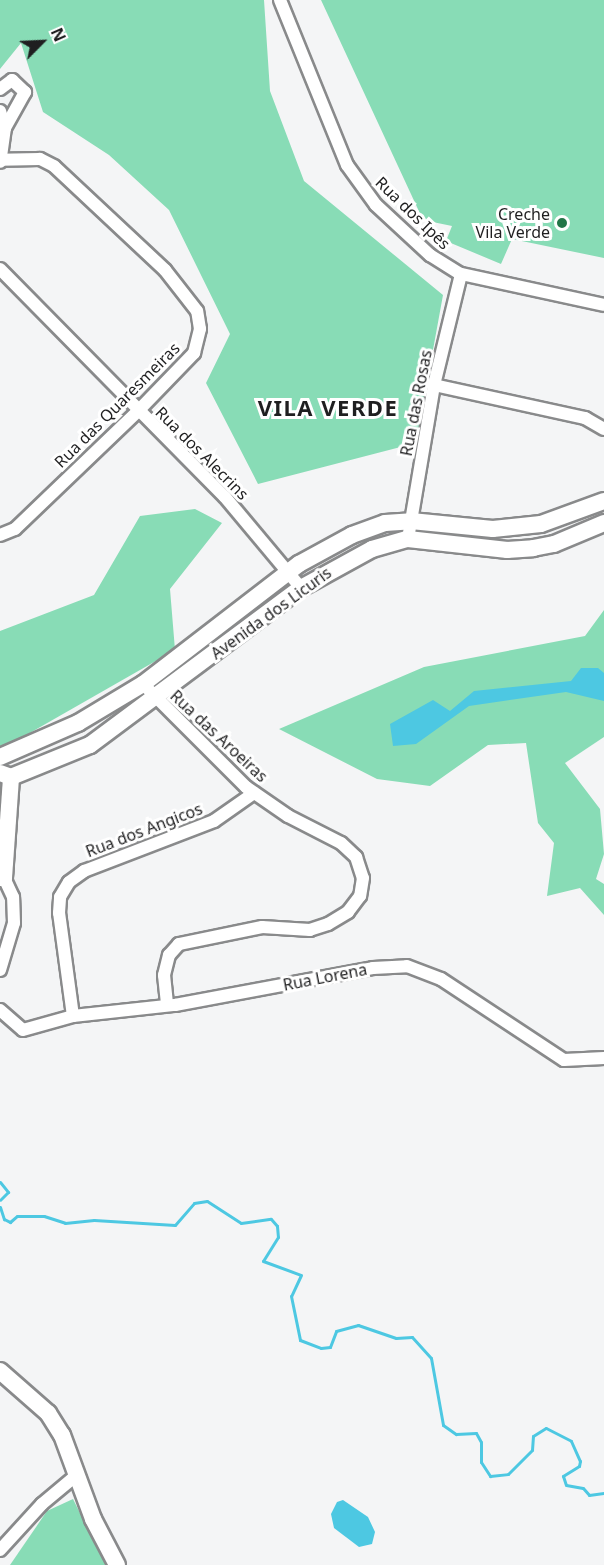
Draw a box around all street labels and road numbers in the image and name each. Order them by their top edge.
street label: Rua dos Ipês [372,173,454,253]
street label: Rua das Quaresmeiras [50,338,184,472]
street label: Rua das Rosas [396,348,436,458]
street label: Rua dos Alecrins [151,402,253,504]
street label: Avenida dos Licuris [207,563,335,663]
street label: Rua das Aroeiras [166,686,272,786]
street label: Rua dos Angicos [83,799,205,861]
street label: Rua Lorena [281,959,369,995]

